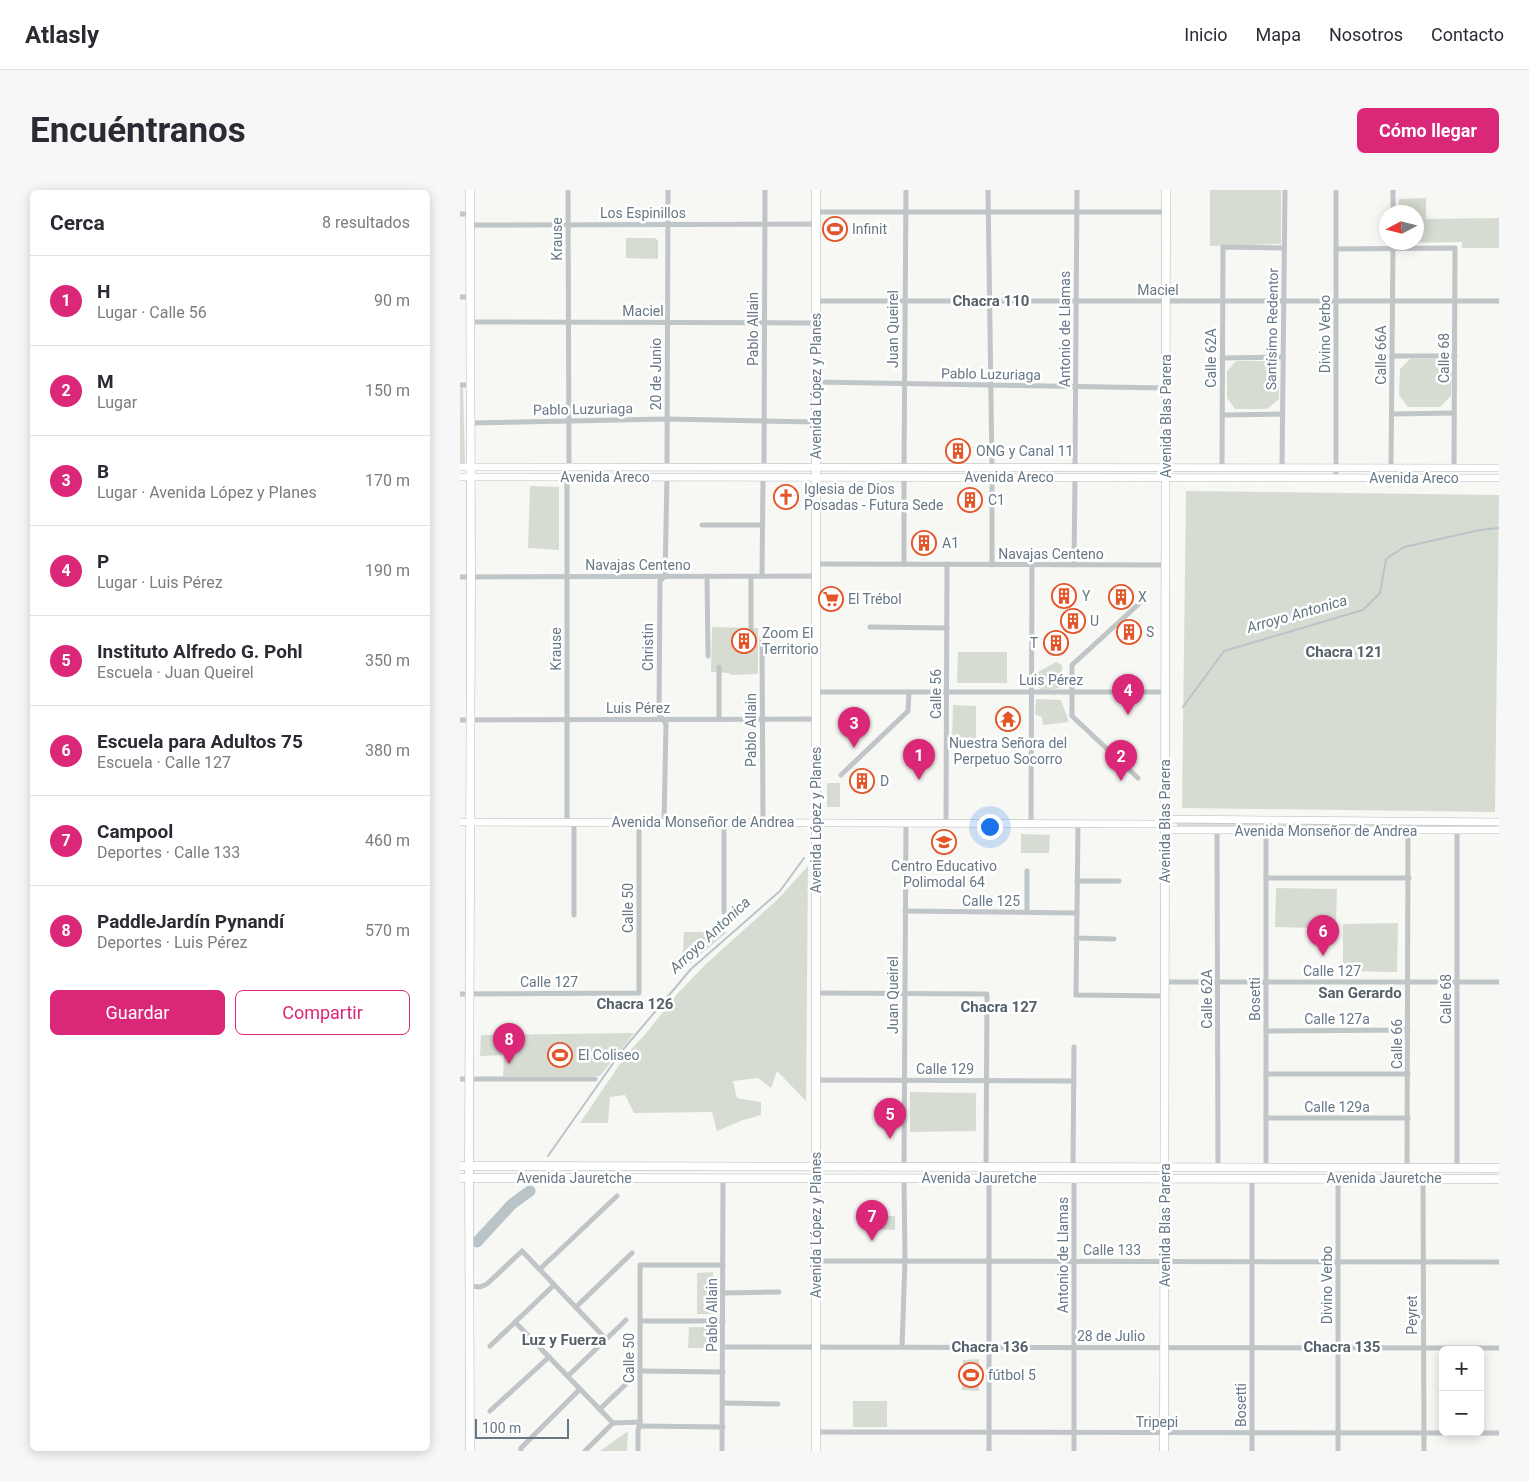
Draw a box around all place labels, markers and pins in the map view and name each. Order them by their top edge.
sports icon: Infinit [822,216,848,242]
place label: Infinit [852,221,887,237]
building icon: ONG y Canal 11 [945,438,971,464]
place label: ONG y Canal 11 [976,443,1073,459]
place label: Iglesia de Dios Posadas - Futura Sede [804,481,943,513]
church icon: Iglesia de Dios Posadas - Futura Sede [773,484,799,510]
building icon: C1 [957,487,983,513]
place label: C1 [988,492,1005,508]
building icon: A1 [911,530,937,556]
place label: A1 [942,535,959,551]
building icon: Y [1051,583,1077,609]
building icon: X [1108,584,1134,610]
supermarket icon: El Trébol [818,586,844,612]
place label: Y [1082,588,1091,604]
place label: X [1138,589,1147,605]
place label: El Trébol [848,591,902,607]
building icon: U [1060,608,1086,634]
place label: U [1090,613,1099,629]
building icon: S [1116,619,1142,645]
place label: S [1146,624,1154,640]
place label: Zoom El Territorio [762,625,819,657]
building icon: Zoom El Territorio [731,628,757,654]
building icon: T [1043,630,1069,656]
place label: T [1030,635,1039,651]
pin: 4 [1112,674,1144,715]
temple icon: Nuestra Señora del Perpetuo Socorro [995,706,1021,732]
pin: 3 [838,707,870,748]
place label: Nuestra Señora del Perpetuo Socorro [949,735,1067,767]
pin: 1 [903,739,935,780]
pin: 2 [1105,740,1137,781]
building icon: D [849,768,875,794]
place label: D [880,773,889,789]
school or university icon: Centro Educativo Polimodal 64 [931,829,957,855]
place label: Centro Educativo Polimodal 64 [891,858,997,890]
pin: 6 [1307,915,1339,956]
pin: 8 [493,1023,525,1064]
sports icon: El Coliseo [547,1042,573,1068]
place label: El Coliseo [578,1047,639,1063]
pin: 5 [874,1098,906,1139]
pin: 7 [856,1200,888,1241]
sports icon: fútbol 5 [958,1362,984,1388]
place label: fútbol 5 [988,1367,1036,1383]

